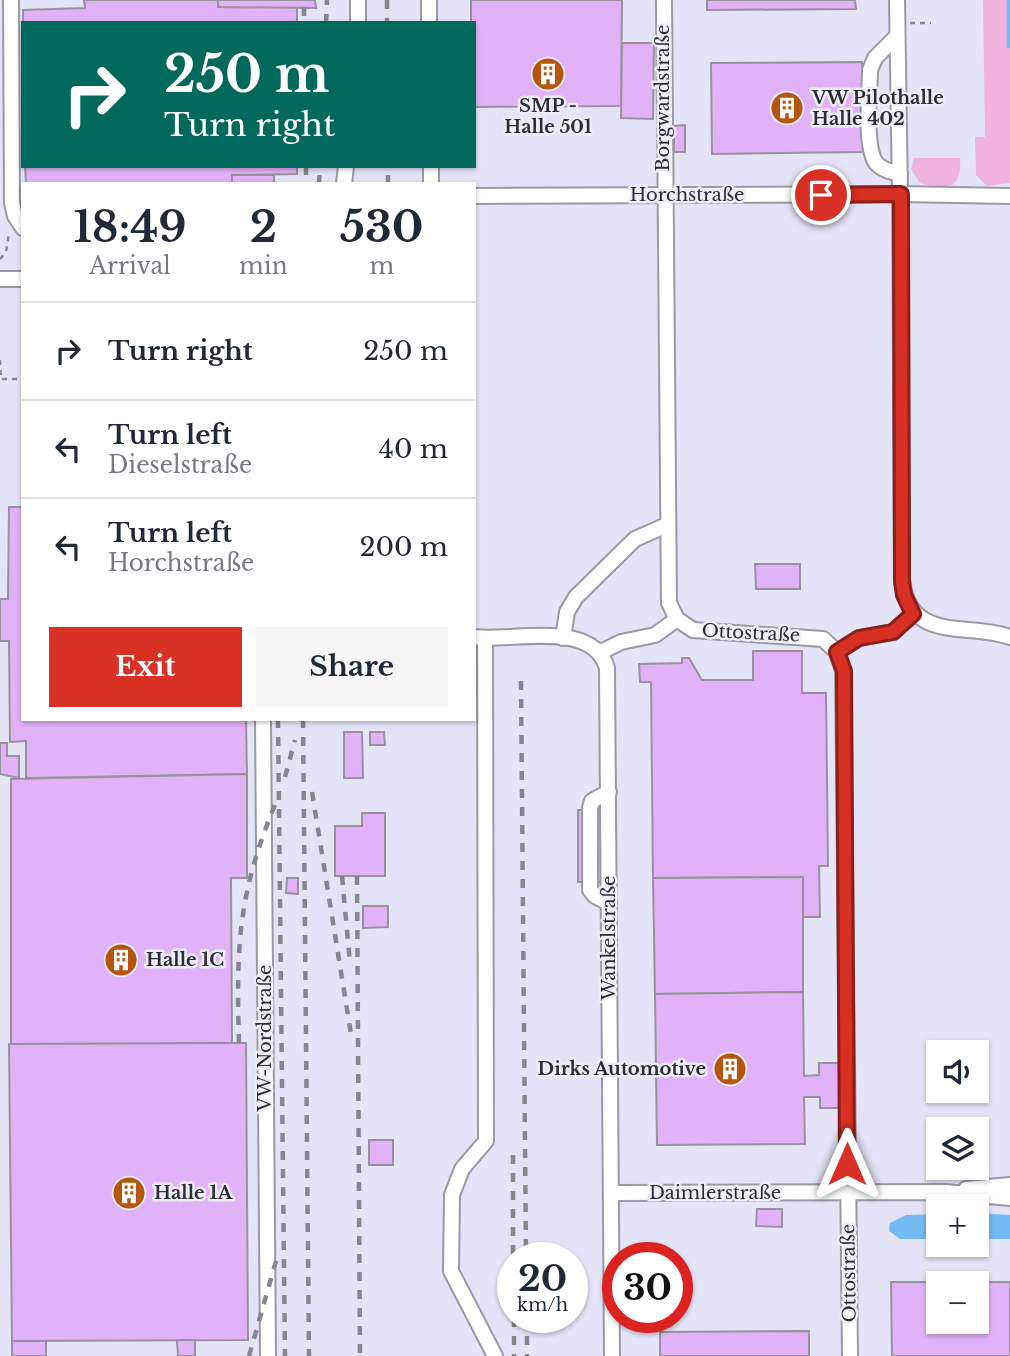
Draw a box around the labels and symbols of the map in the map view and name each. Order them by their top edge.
street label: Borgwardstraße [652,25,674,171]
building icon: SMP - Halle 501 [529,55,567,93]
place label: VW Pilothalle Halle 402 [811,87,944,130]
building icon: VW Pilothalle Halle 402 [768,89,806,127]
place label: SMP - Halle 501 [504,95,592,138]
pin [791,165,851,225]
street label: Horchstraße [630,184,744,206]
street label: Ottostraße [701,619,801,647]
street label: Wankelstraße [598,876,620,1001]
building icon: Halle 1C [102,941,140,979]
place label: Halle 1C [146,949,224,971]
street label: VW-Nordstraße [254,965,276,1112]
building icon: Dirks Automotive [711,1050,749,1088]
place label: Dirks Automotive [538,1058,706,1080]
position arrow [810,1127,884,1201]
building icon: Halle 1A [110,1174,148,1212]
place label: Halle 1A [154,1182,234,1204]
street label: Daimlerstraße [649,1182,781,1204]
street label: Ottostraße [837,1224,861,1322]
speed limit sign: 30 [602,1242,693,1333]

